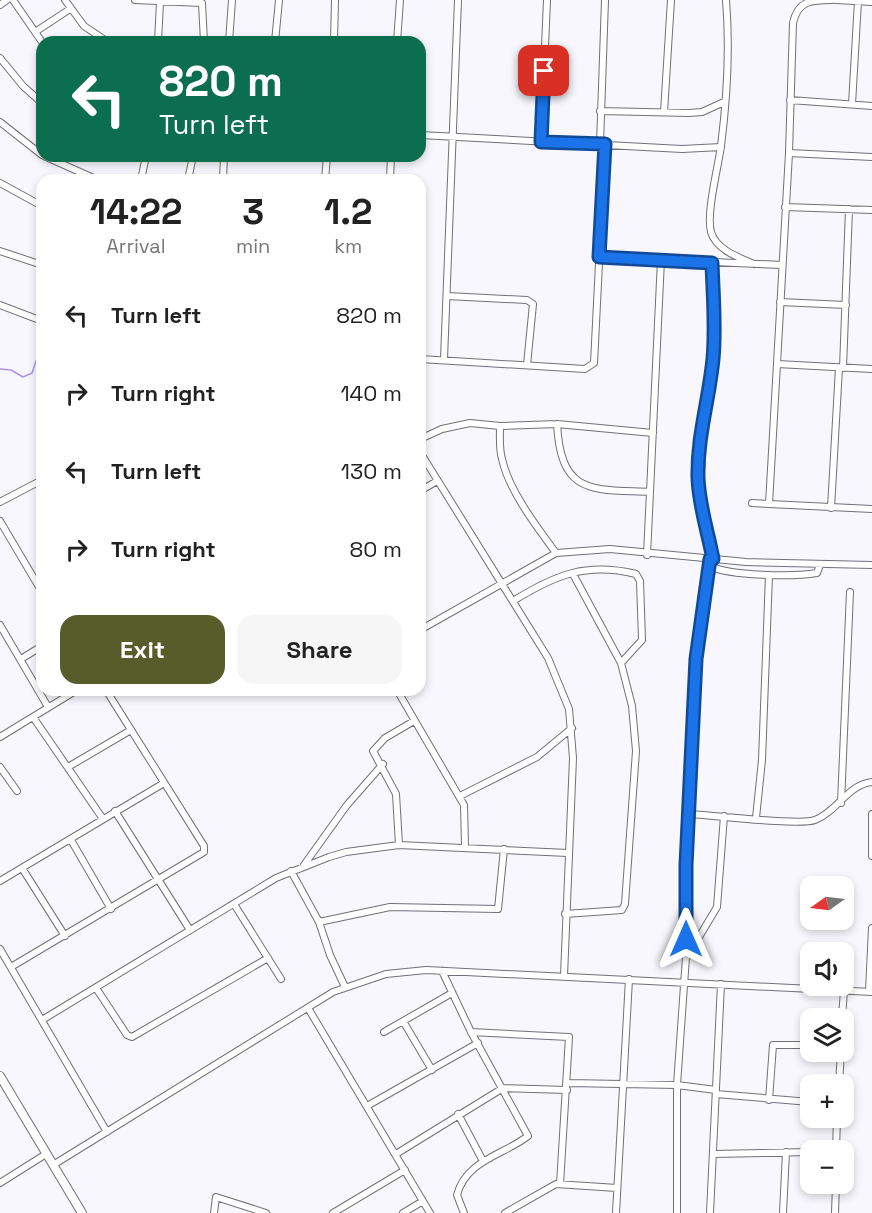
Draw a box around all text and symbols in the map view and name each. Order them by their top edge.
pin [518,45,569,96]
icon: arrive [527,54,560,87]
text: 820 m [159,55,283,108]
icon: left [60,60,138,138]
text: Turn left [159,107,269,142]
text: 14:22 [90,189,182,235]
text: 3 [242,189,264,235]
text: 1.2 [324,189,372,235]
text: Arrival [106,233,166,259]
text: min [236,233,270,259]
text: km [334,233,362,259]
icon: left [60,299,93,332]
text: Turn left [111,301,201,329]
text: 820 m [336,301,402,329]
icon: right [60,377,93,410]
text: Turn right [111,379,216,407]
text: 140 m [340,379,402,407]
icon: left [60,455,93,488]
text: Turn left [111,457,201,485]
text: 130 m [341,457,402,485]
icon: right [60,533,93,566]
text: Turn right [111,535,216,563]
text: 80 m [350,535,402,563]
button: Exit [60,615,225,684]
button: Share [237,615,402,684]
north arrow [800,876,854,930]
map controls [800,876,854,1194]
position arrow [654,907,718,971]
button: sound [800,942,854,996]
button: layers [800,1008,854,1062]
button: + [800,1074,854,1128]
button: − [800,1140,854,1194]

